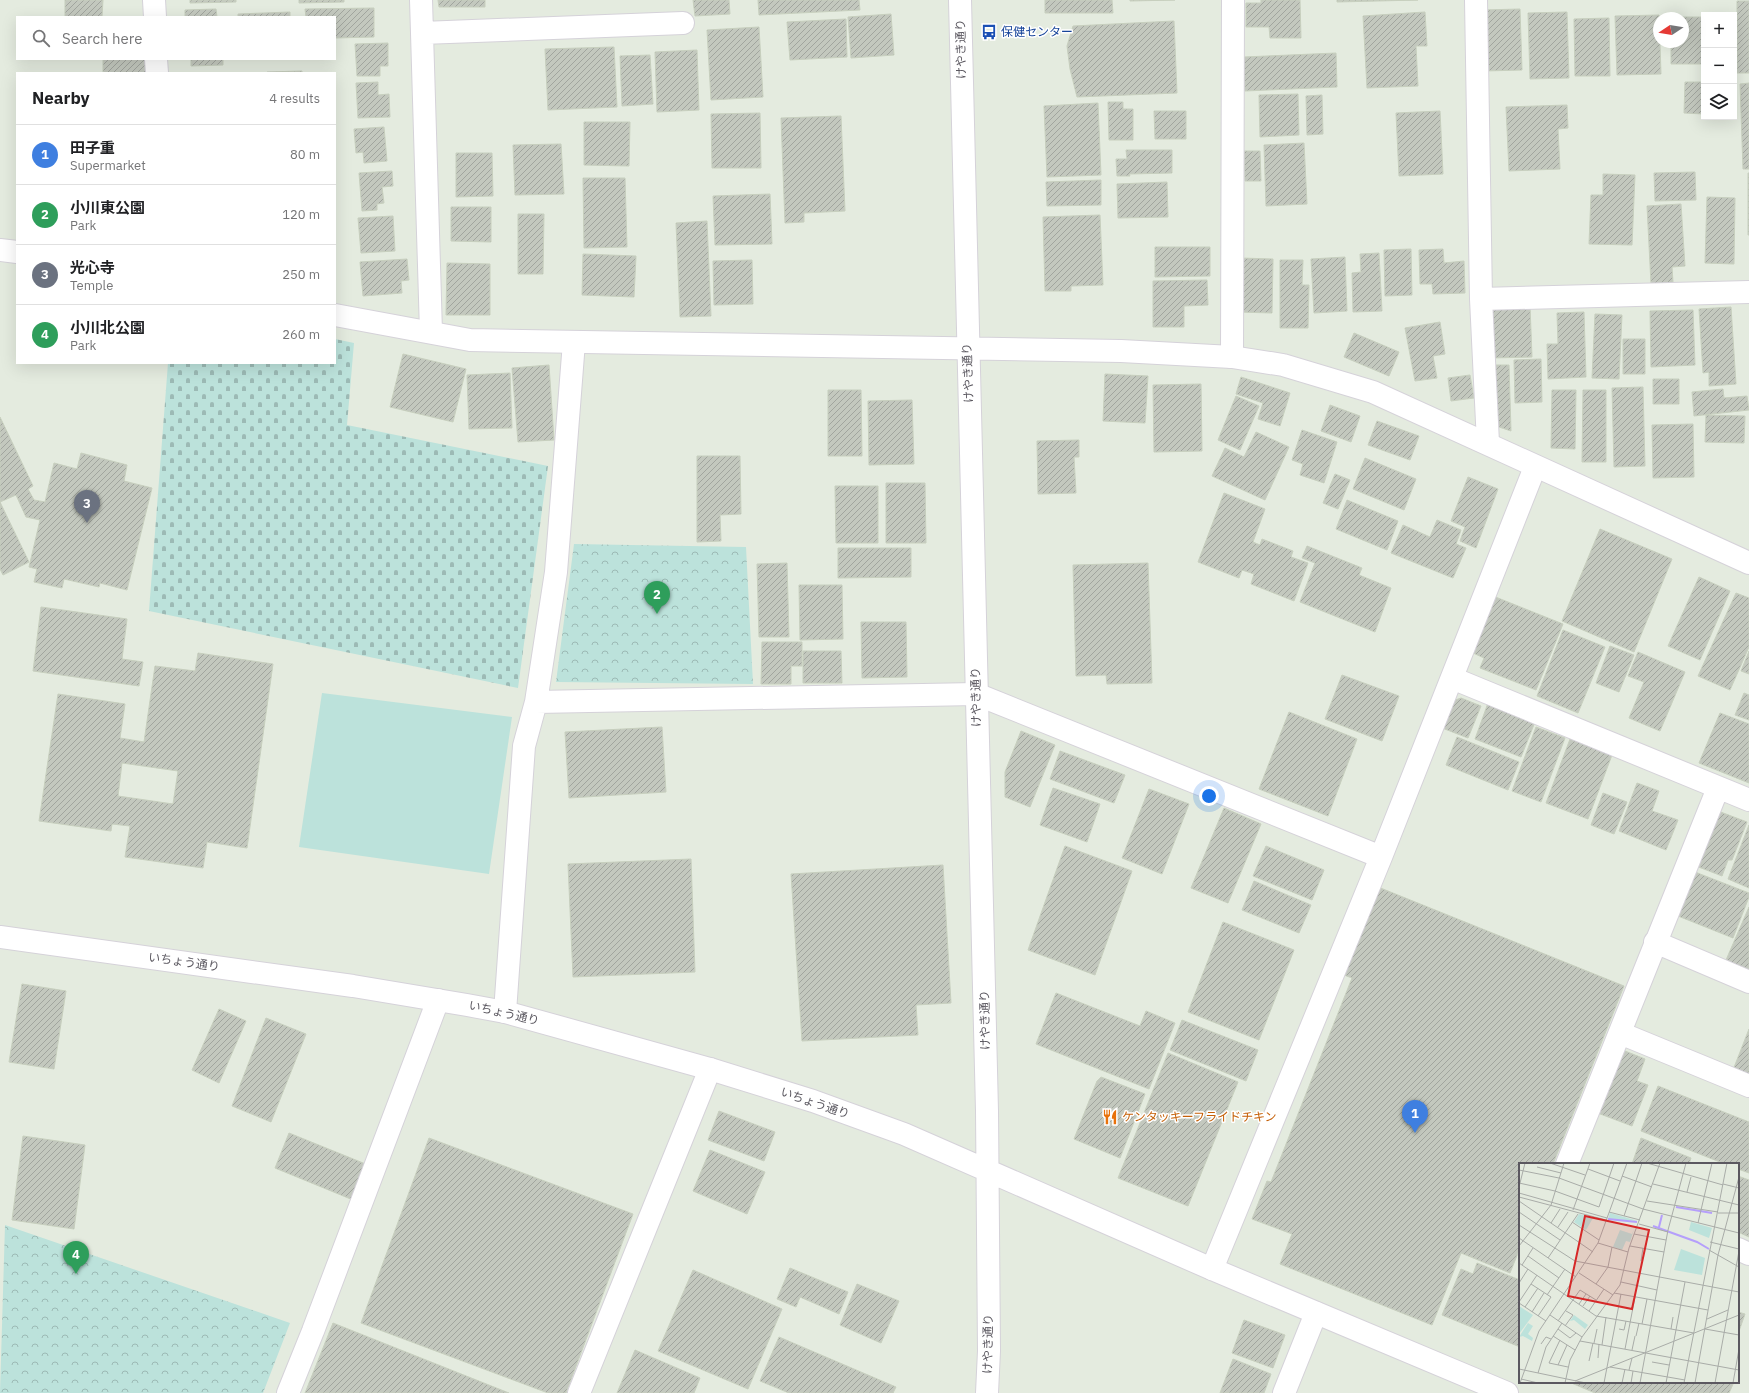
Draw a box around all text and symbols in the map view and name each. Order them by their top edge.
north arrow [1653,12,1689,48]
map controls [1701,12,1737,120]
button: + [1701,12,1737,48]
search box [16,16,336,60]
street label: けやき通り [952,19,969,79]
bus stop icon: 保健センター [980,23,998,41]
place label: 保健センター [1001,24,1073,39]
icon: search [30,27,52,49]
text: Search here [62,29,142,48]
button: − [1701,48,1737,84]
button: layers [1701,84,1737,120]
text: Nearby [32,87,90,109]
text: 4 results [269,90,320,107]
text: 田子重 [70,138,115,157]
text: 1 [41,146,49,163]
text: 80 m [290,146,320,163]
text: Supermarket [70,157,146,174]
text: 小川東公園 [70,198,145,217]
text: 2 [41,206,49,223]
text: 120 m [282,206,320,223]
text: Park [70,217,96,234]
text: 光心寺 [70,258,115,277]
text: 3 [41,266,49,283]
text: 250 m [282,266,320,283]
text: Temple [70,277,113,294]
text: 小川北公園 [70,318,145,337]
text: 4 [41,326,49,343]
text: 260 m [282,326,320,343]
text: Park [70,337,96,354]
street label: けやき通り [959,343,976,403]
pin: 3 [74,490,100,523]
pin: 2 [644,581,670,614]
street label: けやき通り [967,667,984,727]
your location [1199,786,1219,806]
street label: いちょう通り [147,949,221,974]
street label: けやき通り [976,990,993,1050]
street label: いちょう通り [467,997,541,1028]
street label: いちょう通り [779,1084,852,1121]
pin: 1 [1402,1100,1428,1133]
restaurant icon: ケンタッキーフライドチキン [1101,1108,1119,1126]
place label: ケンタッキーフライドチキン [1122,1109,1277,1124]
inset map [1519,1163,1739,1383]
pin: 4 [63,1241,89,1274]
street label: けやき通り [979,1314,996,1374]

